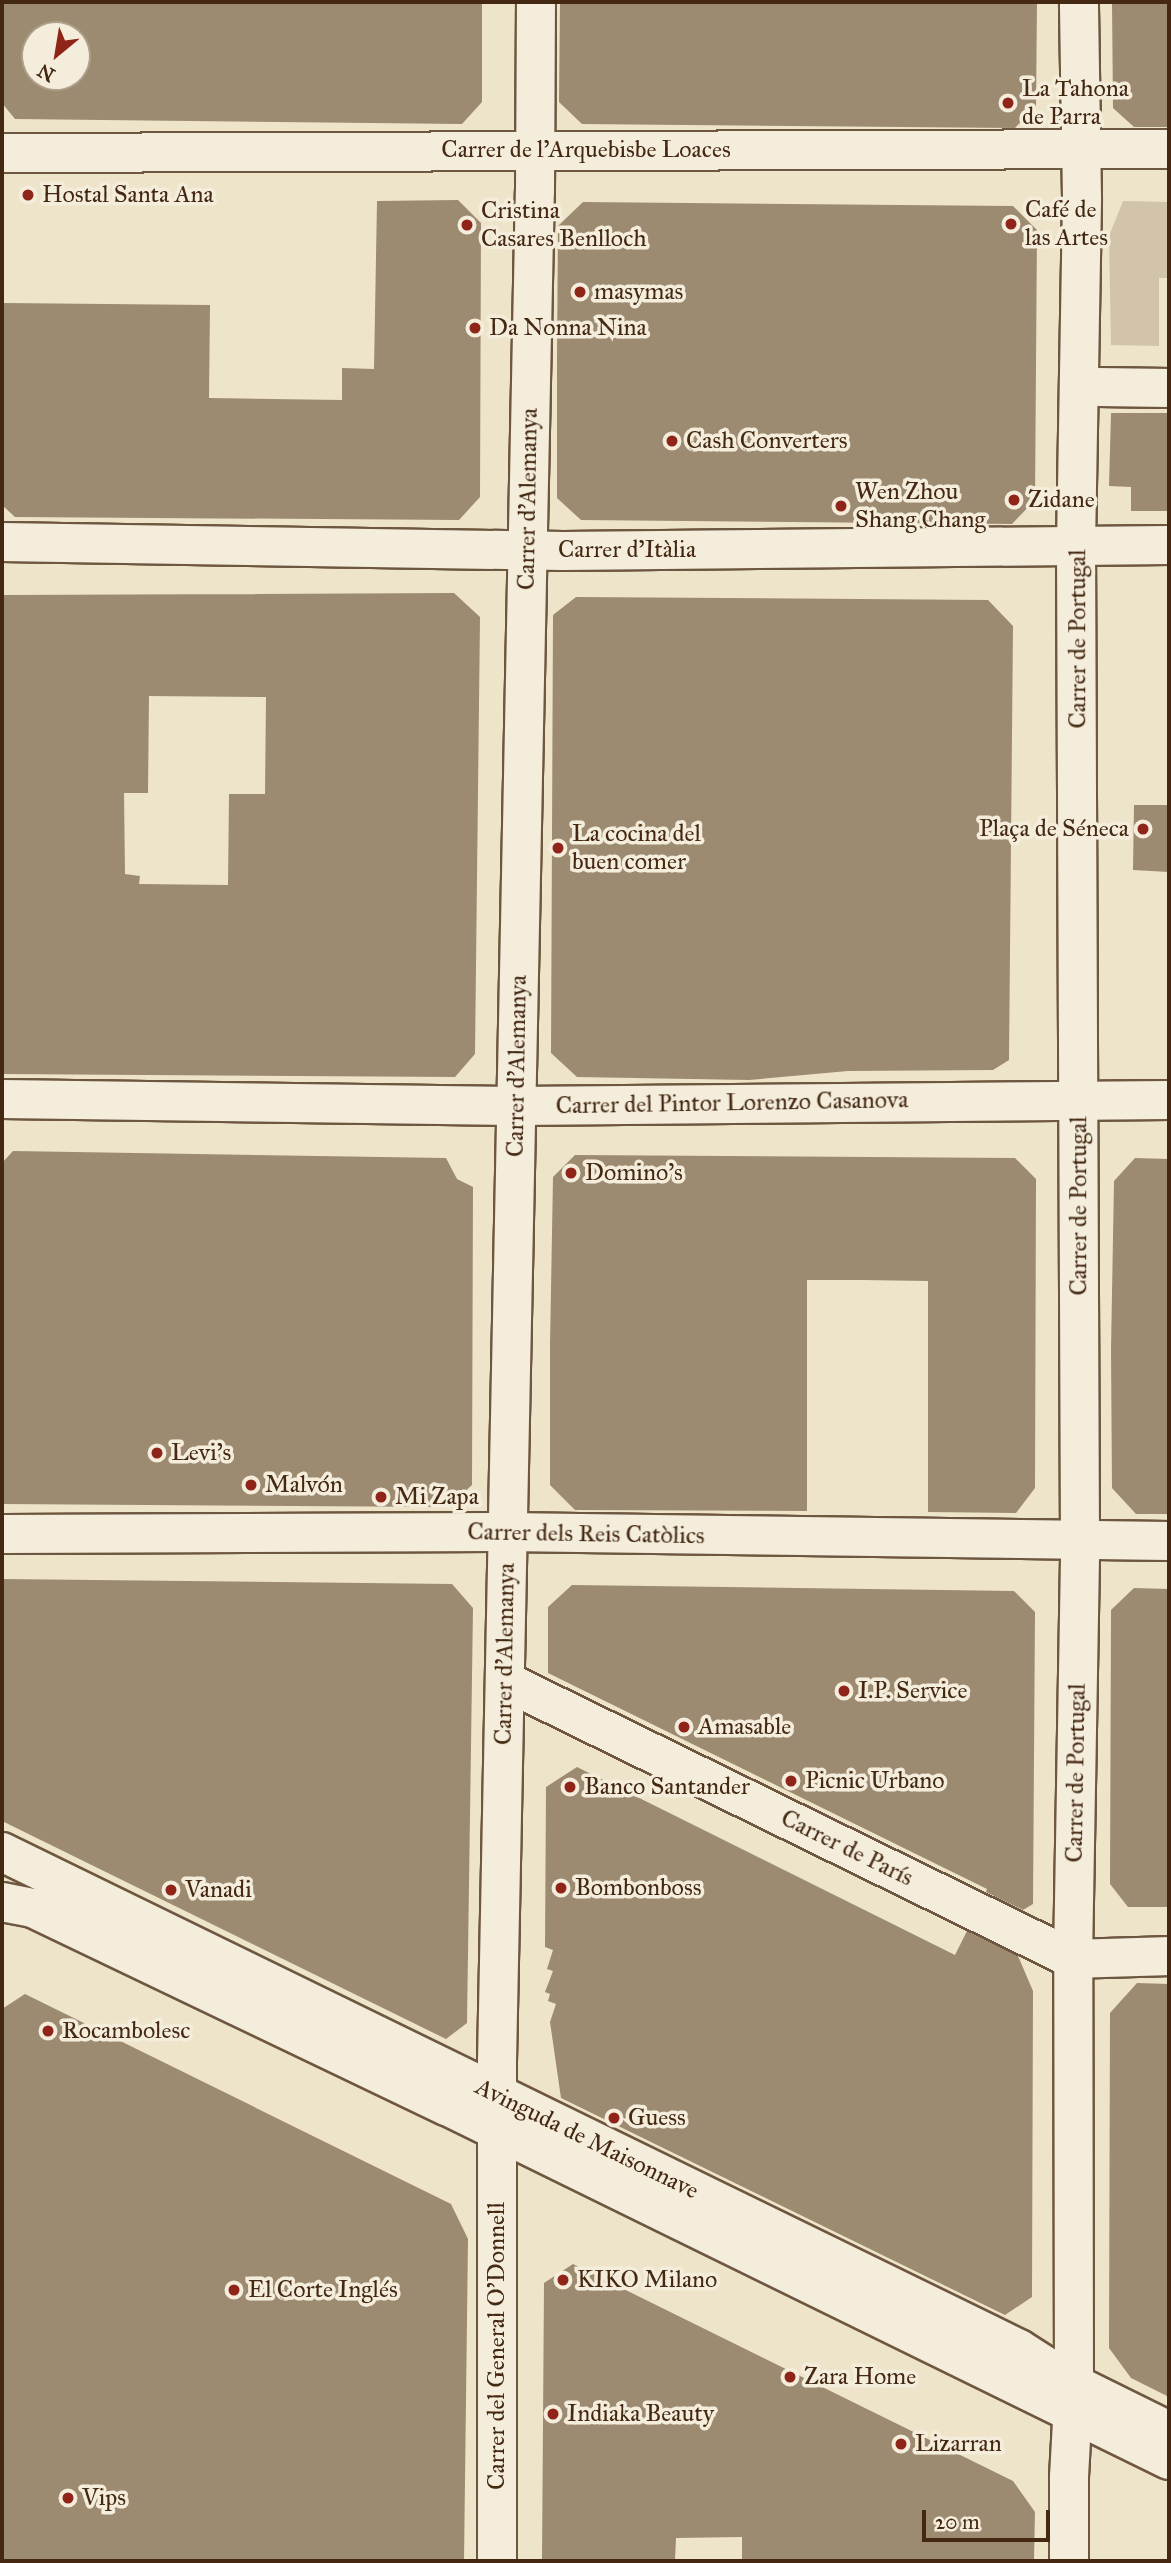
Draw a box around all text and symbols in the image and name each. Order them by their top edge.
north arrow [21,21,91,91]
text: N [34,59,59,87]
place label: La Tahona de Parra [1022,75,1129,131]
marker: La Tahona de Parra [1000,95,1016,111]
street label: Carrer de l'Arquebisbe Loaces [441,136,731,164]
place label: Hostal Santa Ana [42,181,214,209]
marker: Hostal Santa Ana [20,187,36,203]
place label: Café de las Artes [1025,196,1108,252]
place label: Cristina Casares Benlloch [481,197,647,253]
marker: Café de las Artes [1003,216,1019,232]
marker: Cristina Casares Benlloch [459,217,475,233]
place label: masymas [594,278,683,306]
marker: masymas [572,284,588,300]
place label: Da Nonna Nina [489,314,647,342]
marker: Da Nonna Nina [467,320,483,336]
street label: Carrer d'Alemanya [512,408,544,590]
place label: Cash Converters [686,427,847,455]
marker: Cash Converters [664,433,680,449]
place label: Wen Zhou Shang Chang [855,478,986,534]
place label: Zidane [1028,486,1095,514]
marker: Zidane [1006,492,1022,508]
marker: Wen Zhou Shang Chang [833,498,849,514]
street label: Carrer d'Itàlia [558,536,696,564]
street label: Carrer de Portugal [1064,549,1092,729]
place label: Plaça de Séneca [979,815,1129,843]
place label: La cocina del buen comer [572,820,701,876]
marker: Plaça de Séneca [1135,821,1151,837]
marker: La cocina del buen comer [550,840,566,856]
street label: Carrer d'Alemanya [501,975,533,1157]
street label: Carrer del Pintor Lorenzo Casanova [555,1086,909,1120]
street label: Carrer de Portugal [1065,1116,1093,1296]
place label: Domino's [585,1159,683,1187]
marker: Domino's [563,1165,579,1181]
place label: Levi's [171,1439,231,1467]
marker: Levi's [149,1445,165,1461]
place label: Malvón [265,1471,343,1499]
marker: Malvón [243,1477,259,1493]
place label: Mi Zapa [395,1483,479,1511]
marker: Mi Zapa [373,1489,389,1505]
street label: Carrer dels Reis Catòlics [467,1518,705,1550]
street label: Carrer d'Alemanya [489,1563,521,1745]
place label: I.P. Service [858,1677,967,1705]
marker: I.P. Service [836,1683,852,1699]
street label: Carrer de Portugal [1060,1683,1092,1863]
place label: Amasable [698,1713,791,1741]
marker: Amasable [676,1719,692,1735]
place label: Picnic Urbano [805,1767,945,1795]
place label: Banco Santander [584,1773,750,1801]
marker: Picnic Urbano [783,1773,799,1789]
marker: Banco Santander [562,1779,578,1795]
street label: Carrer de París [776,1804,918,1892]
place label: Bombonboss [575,1874,701,1902]
place label: Vanadi [185,1876,252,1904]
marker: Bombonboss [553,1880,569,1896]
marker: Vanadi [163,1882,179,1898]
place label: Rocambolesc [62,2017,190,2045]
marker: Rocambolesc [40,2023,56,2039]
street label: Avinguda de Maisonnave [471,2072,703,2206]
place label: Guess [628,2104,686,2132]
marker: Guess [606,2110,622,2126]
street label: Carrer del General O'Donnell [483,2202,511,2490]
place label: KIKO Milano [577,2266,717,2294]
marker: KIKO Milano [555,2272,571,2288]
place label: El Corte Inglés [248,2276,398,2304]
marker: El Corte Inglés [226,2282,242,2298]
place label: Zara Home [804,2363,916,2391]
marker: Zara Home [782,2369,798,2385]
place label: Indiaka Beauty [567,2400,714,2428]
marker: Indiaka Beauty [545,2406,561,2422]
place label: Lizarran [915,2430,1002,2458]
marker: Lizarran [893,2436,909,2452]
place label: Vips [82,2484,126,2512]
marker: Vips [60,2490,76,2506]
scale bar [926,2496,1054,2540]
text: 20 m [935,2509,980,2535]

